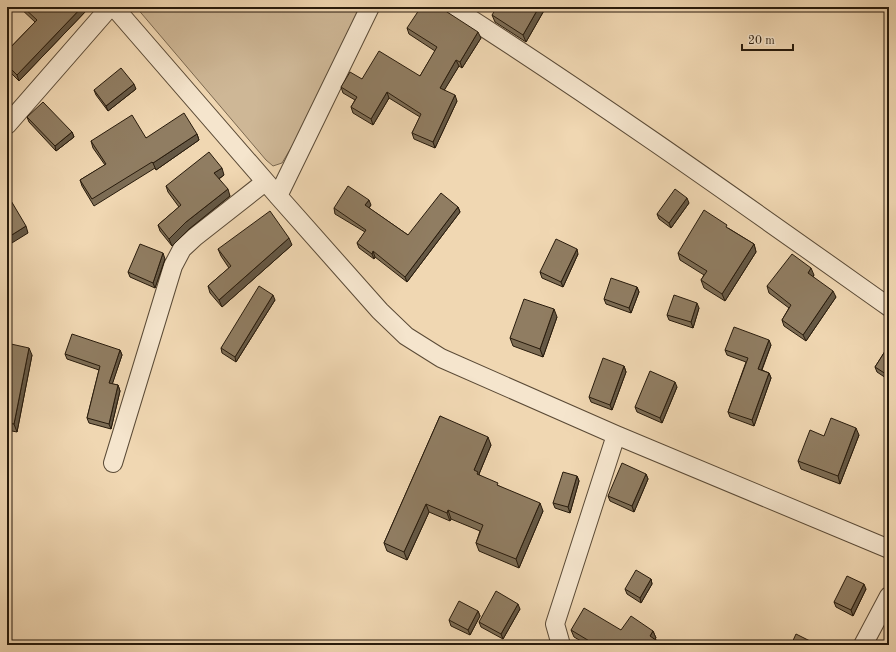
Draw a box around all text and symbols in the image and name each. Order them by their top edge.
scale bar [742,26,793,52]
text: 20 m [748,35,775,47]

